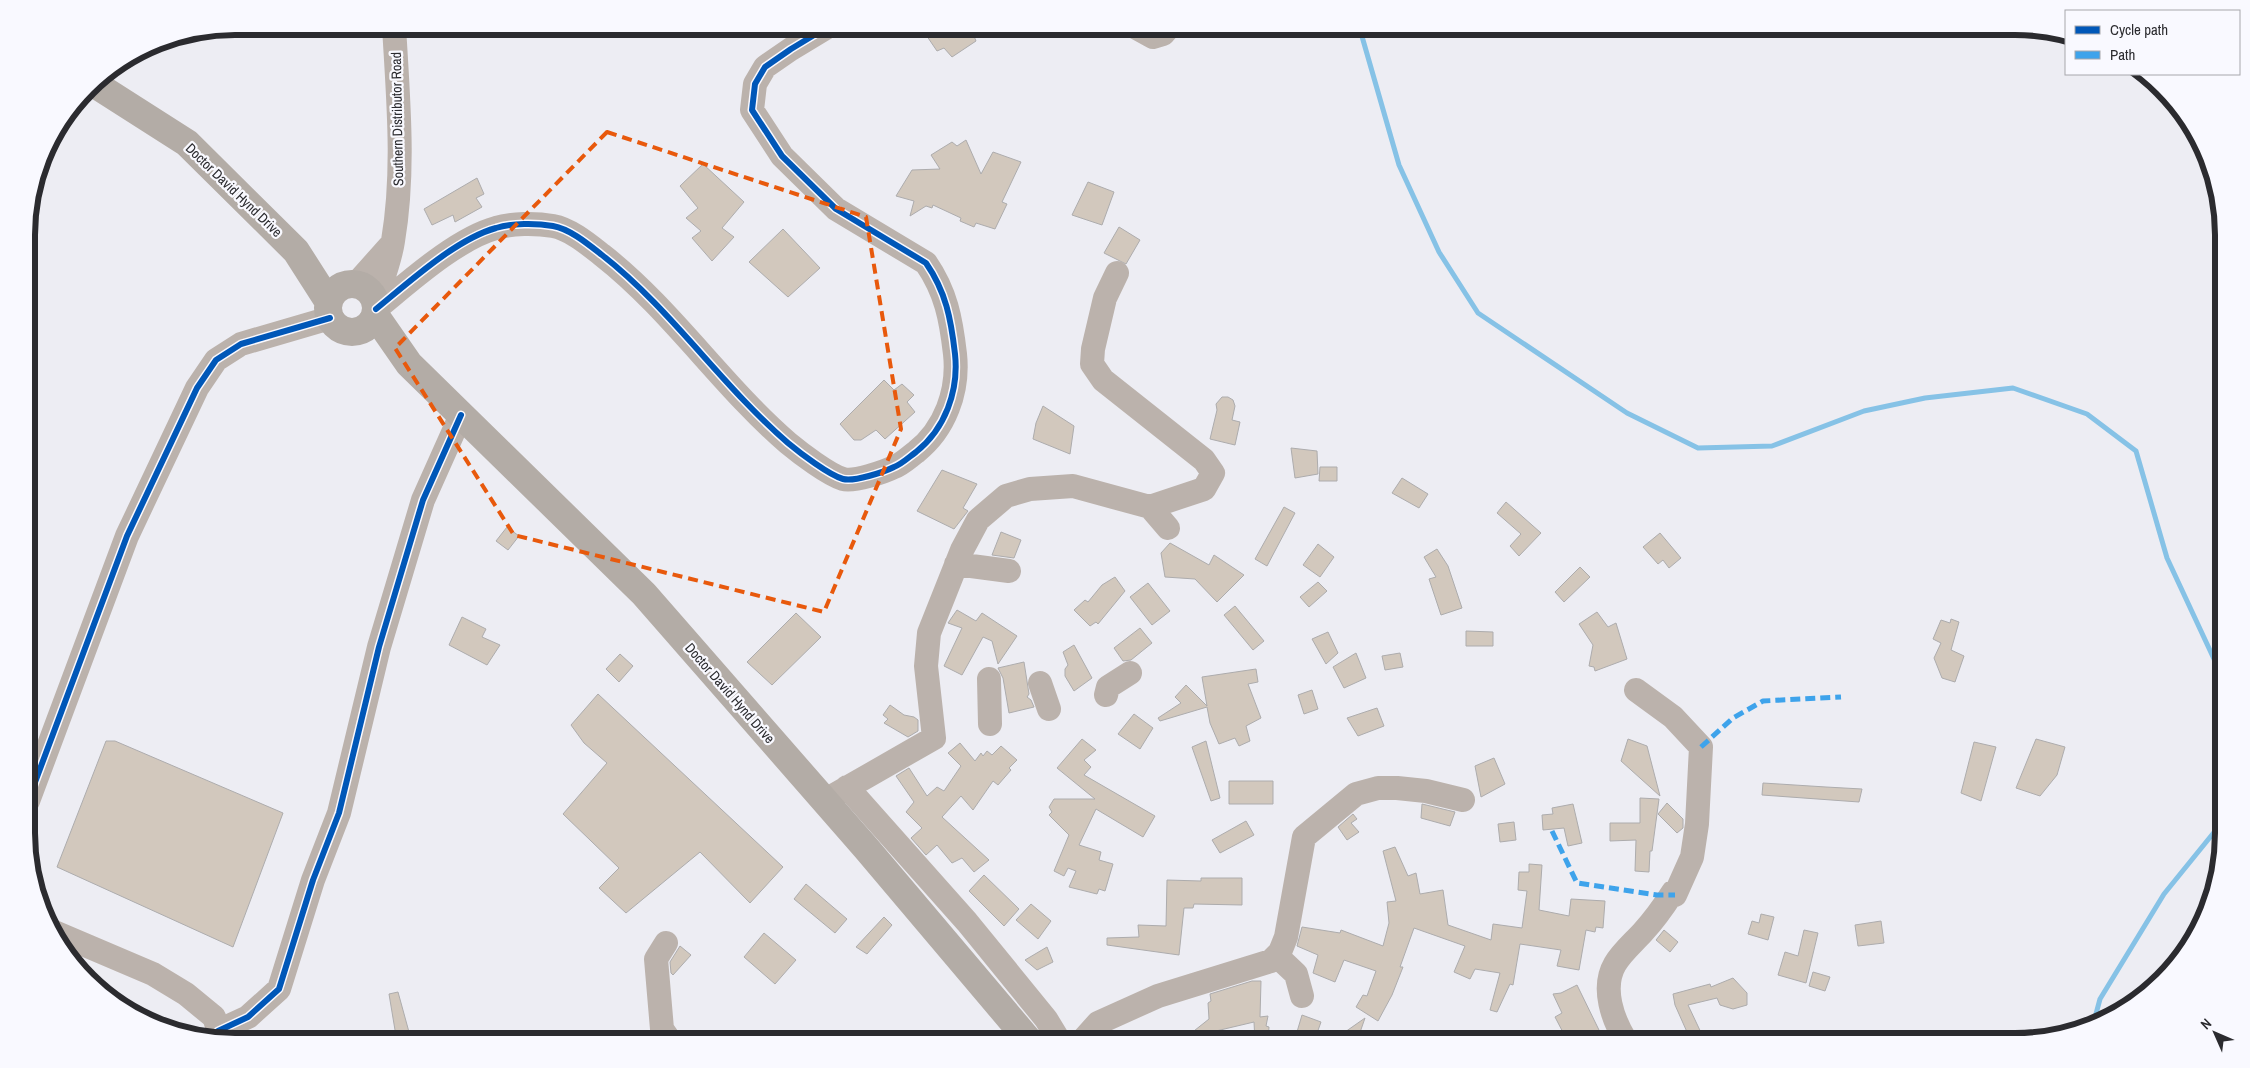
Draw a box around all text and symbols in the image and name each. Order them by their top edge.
legend [2065,10,2240,75]
text: Cycle path [2110,19,2168,40]
text: Path [2110,44,2135,65]
street label: Southern Distributor Road [387,52,407,186]
street label: Doctor David Hynd Drive [182,139,286,241]
street label: Doctor David Hynd Drive [681,639,779,747]
north arrow [2190,1008,2240,1058]
text: N [2197,1015,2215,1033]

